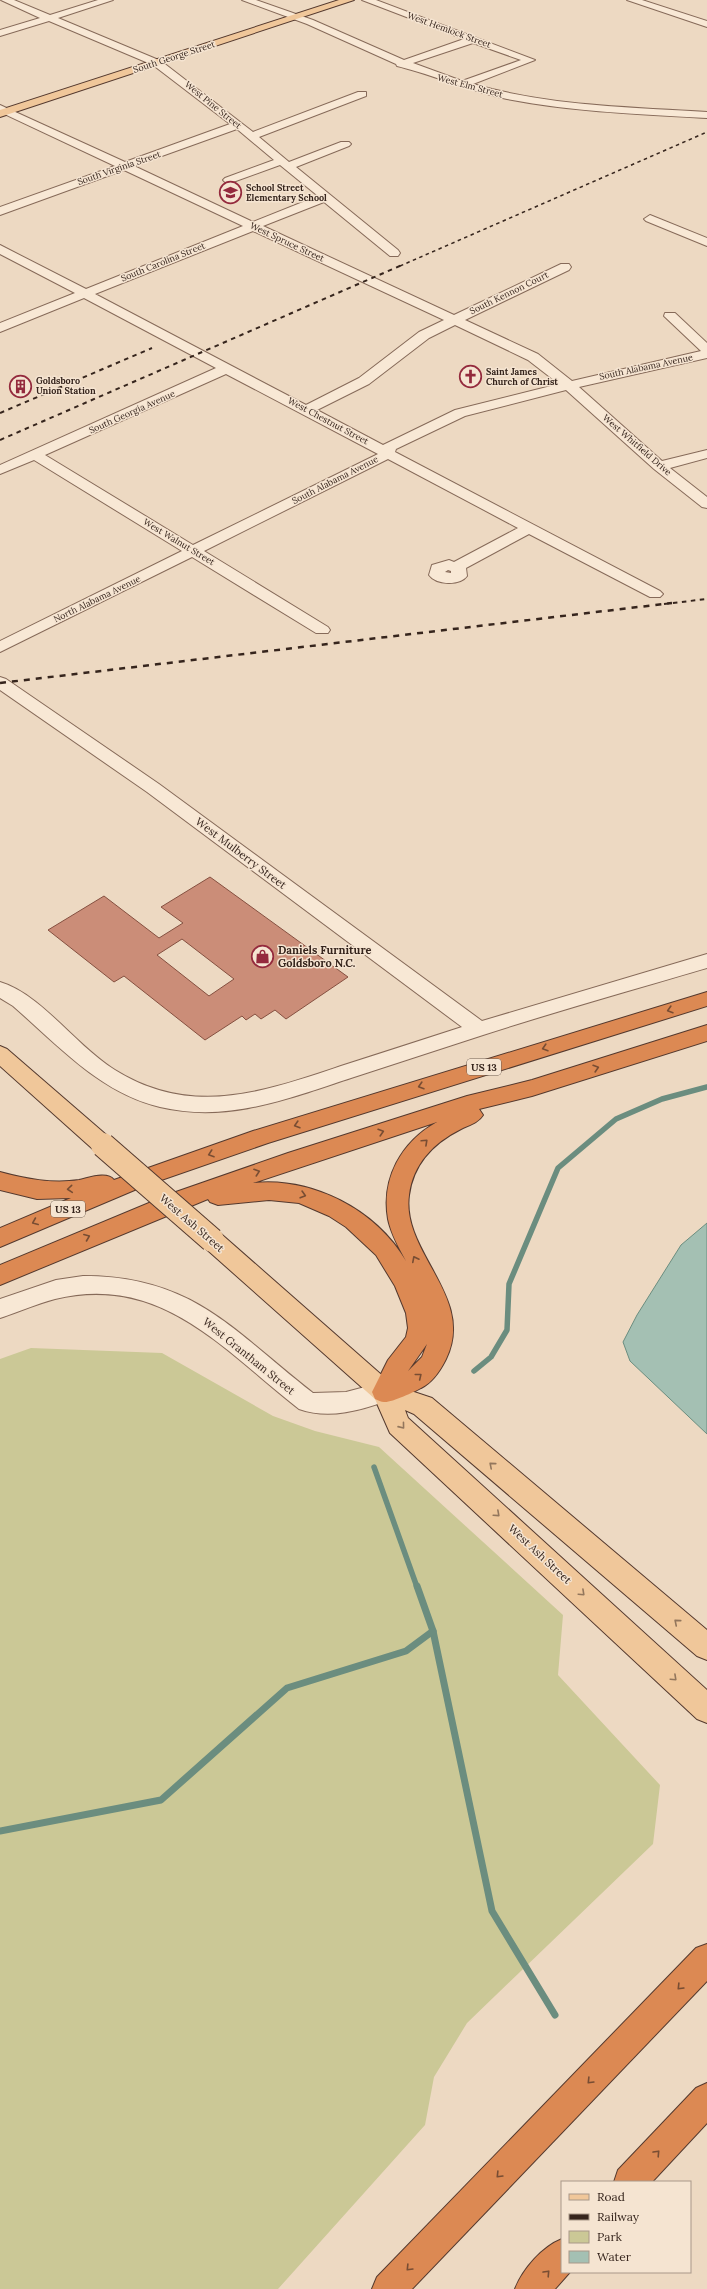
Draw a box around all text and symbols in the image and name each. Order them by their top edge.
street label: West Hemlock Street [406,9,493,50]
street label: South George Street [131,38,217,75]
street label: West Elm Street [436,71,505,100]
street label: West Pine Street [183,78,244,131]
street label: South Virginia Street [76,148,162,187]
school or university icon: School Street Elementary School [217,180,243,206]
place label: School Street Elementary School [246,182,327,203]
street label: West Spruce Street [248,220,327,264]
street label: South Carolina Street [119,239,207,283]
street label: South Kennon Court [468,268,550,316]
street label: South Alabama Avenue [598,351,694,382]
church icon: Saint James Church of Christ [458,364,484,390]
place label: Saint James Church of Christ [486,366,558,387]
building icon: Goldsboro Union Station [8,373,34,399]
place label: Goldsboro Union Station [36,375,96,396]
street label: South Georgia Avenue [87,388,177,435]
street label: West Chestnut Street [286,395,371,447]
street label: West Whitfield Drive [601,412,674,478]
street label: South Alabama Avenue [290,453,380,506]
street label: West Walnut Street [142,516,217,568]
street label: North Alabama Avenue [51,573,142,624]
street label: West Mulberry Street [193,814,290,892]
shop icon: Daniels Furniture Goldsboro N.C. [249,943,275,969]
place label: Daniels Furniture Goldsboro N.C. [278,943,372,970]
one-way arrow [666,1005,673,1014]
one-way arrow [542,1043,549,1052]
road number: US 13 [467,1059,501,1075]
one-way arrow [592,1064,599,1073]
one-way arrow [418,1081,425,1090]
one-way arrow [294,1120,301,1129]
one-way arrow [377,1128,384,1137]
one-way arrow [420,1139,428,1146]
one-way arrow [207,1150,214,1158]
one-way arrow [254,1169,261,1177]
one-way arrow [67,1185,73,1194]
one-way arrow [299,1190,306,1199]
street label: West Ash Street [157,1191,228,1255]
road number: US 13 [51,1201,85,1217]
one-way arrow [32,1217,40,1225]
one-way arrow [84,1233,91,1241]
one-way arrow [412,1256,420,1264]
street label: West Grantham Street [200,1315,298,1398]
one-way arrow [414,1373,421,1380]
one-way arrow [397,1421,404,1429]
one-way arrow [490,1462,497,1469]
one-way arrow [492,1510,500,1517]
street label: West Ash Street [505,1521,575,1587]
one-way arrow [578,1588,585,1595]
one-way arrow [675,1619,682,1626]
one-way arrow [669,1673,676,1680]
one-way arrow [677,1982,685,1990]
one-way arrow [587,2076,595,2084]
one-way arrow [652,2150,659,2158]
one-way arrow [497,2170,504,2178]
legend [561,2181,691,2273]
text: Road [597,2189,625,2204]
text: Railway [597,2209,640,2224]
text: Park [597,2229,623,2244]
text: Water [597,2249,632,2264]
one-way arrow [406,2263,414,2271]
one-way arrow [542,2270,549,2277]

